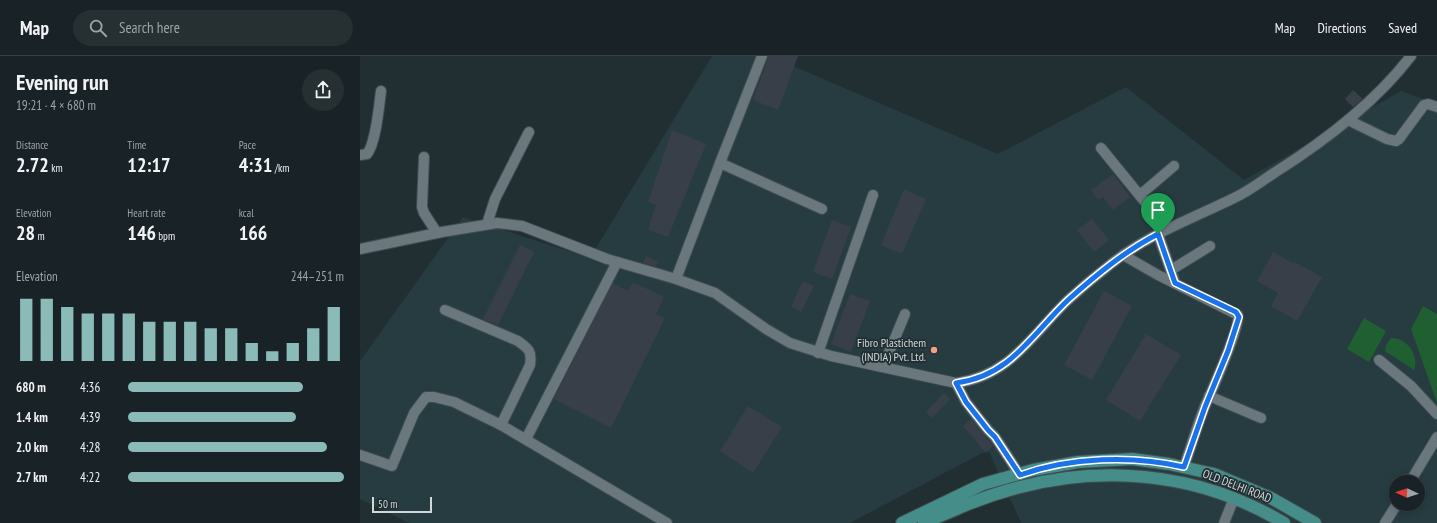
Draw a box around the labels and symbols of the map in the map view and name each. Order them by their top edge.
pin [1141,193,1175,234]
place label: Fibro Plastichem (INDIA) Pvt. Ltd. [857,335,926,364]
marker: Fibro Plastichem (INDIA) Pvt. Ltd. [929,345,939,355]
street label: OLD DELHI ROAD [1201,466,1274,506]
north arrow [1389,475,1425,511]
scale bar [372,495,432,514]

